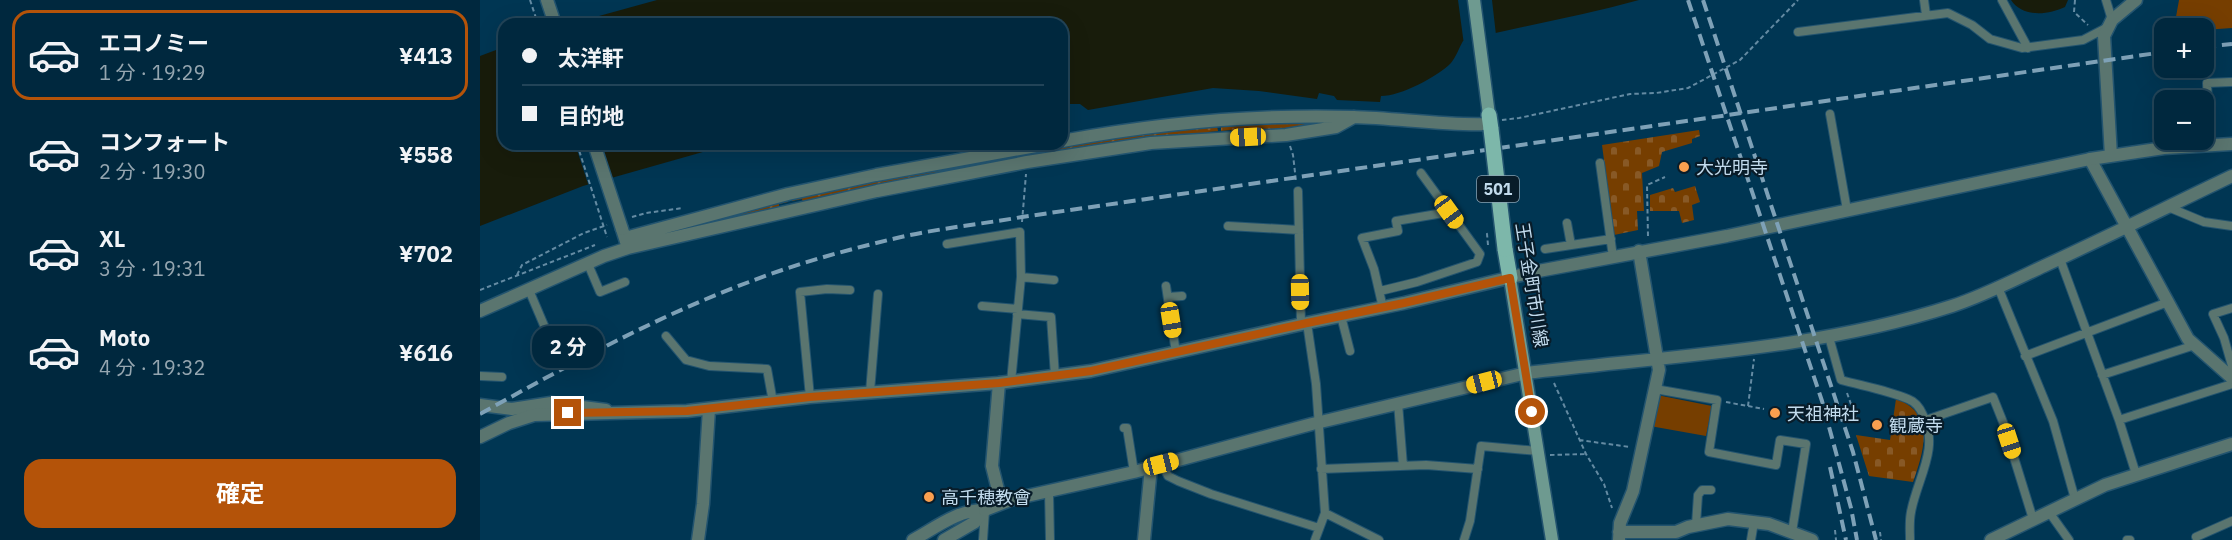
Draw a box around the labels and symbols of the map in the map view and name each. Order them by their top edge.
car [1230,127,1266,147]
place label: 大光明寺 [1696,156,1768,179]
marker: 大光明寺 [1677,160,1691,174]
road number: 501 [1477,176,1519,202]
car [1431,192,1467,232]
street label: 王子金町市川線 [1511,221,1553,349]
car [1291,274,1309,310]
car [1159,301,1183,339]
callout: 2 分 [532,326,604,368]
car [1464,369,1504,395]
route start [1518,398,1545,425]
route end [554,399,581,426]
place label: 天祖神社 [1787,402,1859,425]
marker: 天祖神社 [1768,406,1782,420]
place label: 観蔵寺 [1889,414,1943,437]
marker: 観蔵寺 [1870,418,1884,432]
car [1995,421,2023,461]
car [1141,451,1181,477]
place label: 高千穂教會 [941,486,1031,509]
marker: 高千穂教會 [922,490,936,504]

